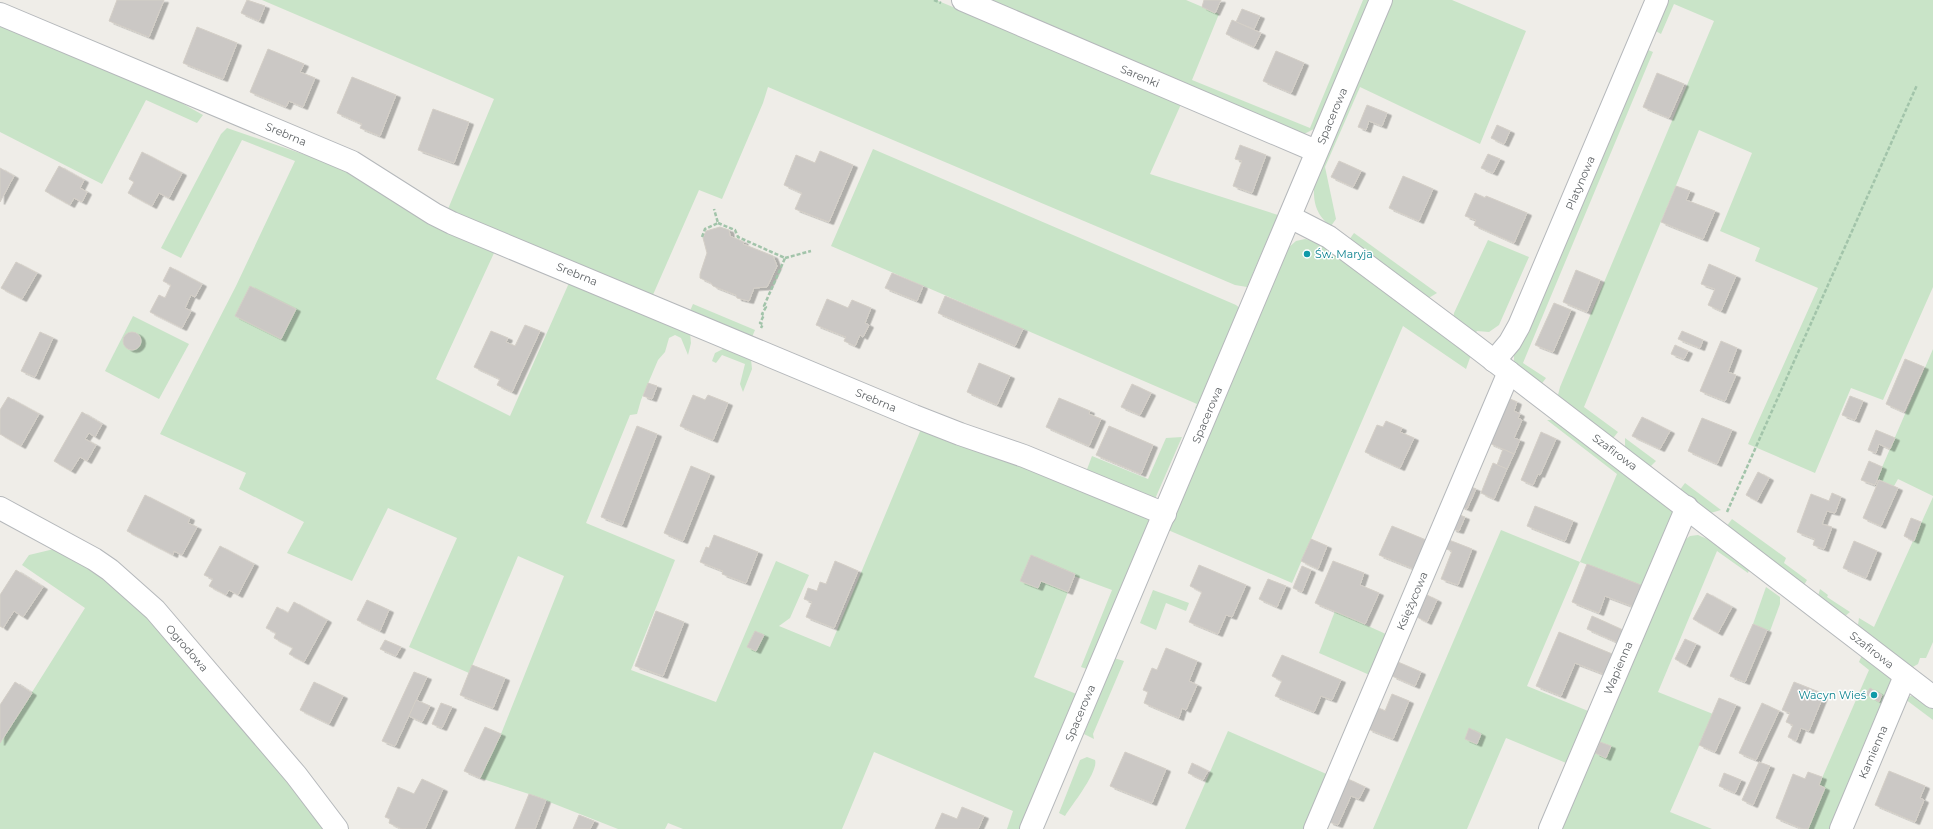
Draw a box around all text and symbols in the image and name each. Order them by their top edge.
street label: Sarenki [1118,62,1162,90]
street label: Spacerowa [1314,85,1350,147]
street label: Srebrna [263,119,309,149]
street label: Platynowa [1562,154,1598,212]
place label: Św. Maryja [1315,247,1373,261]
marker: Św. Maryja [1302,249,1312,259]
street label: Srebrna [554,259,600,289]
street label: Spacerowa [1189,384,1225,446]
street label: Srebrna [853,385,899,415]
street label: Szafirowa [1590,431,1640,473]
street label: Księżycowa [1393,569,1431,633]
street label: Ogrodowa [163,621,211,675]
street label: Szafirowa [1847,628,1897,672]
street label: Wapienna [1601,639,1635,697]
street label: Spacerowa [1062,682,1098,744]
place label: Wacyn Wieś [1798,688,1867,702]
marker: Wacyn Wieś [1869,690,1879,700]
street label: Kamienna [1855,723,1891,781]

